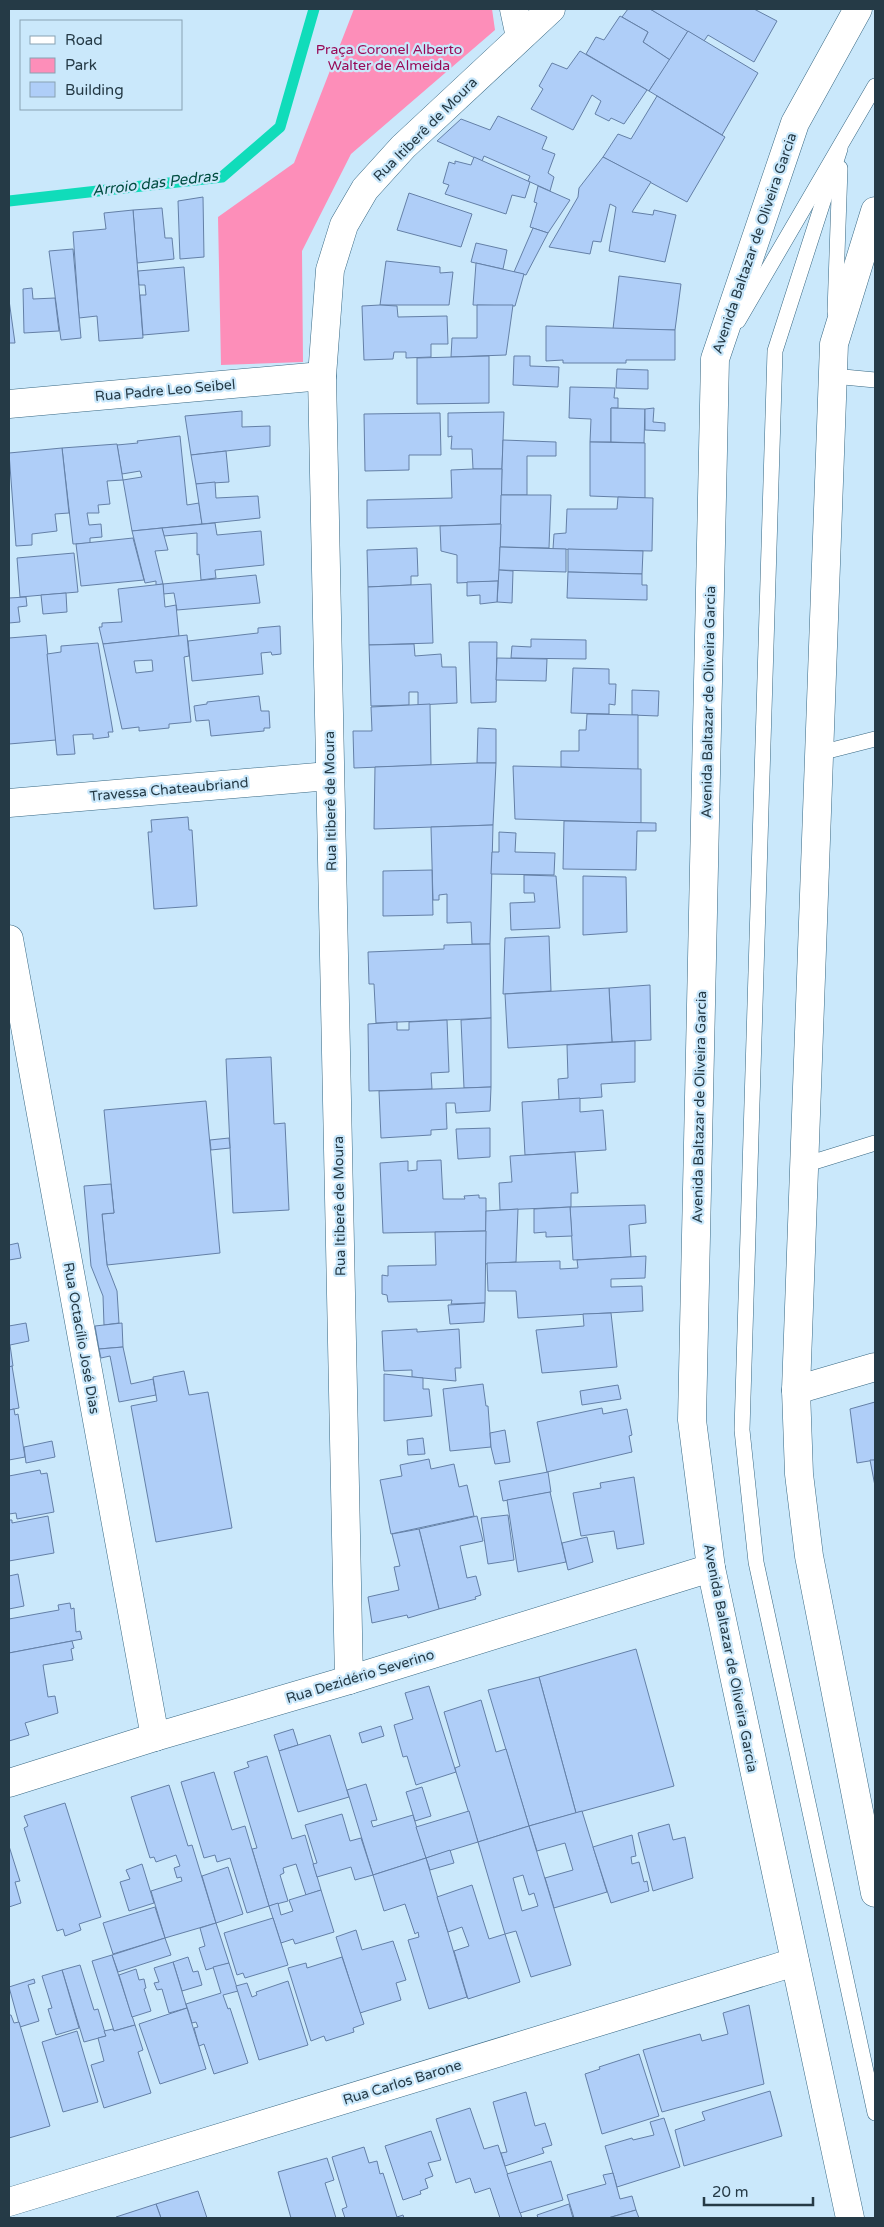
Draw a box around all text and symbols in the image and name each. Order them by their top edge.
legend [20,20,182,110]
text: Road [65,31,103,49]
park label: Praça Coronel Alberto Walter de Almeida [316,41,462,74]
text: Park [65,56,97,74]
street label: Rua Itiberê de Moura [370,74,481,185]
text: Building [65,81,124,99]
street label: Avenida Baltazar de Oliveira Garcia [709,131,800,356]
water label: Arroio das Pedras [91,166,221,200]
street label: Rua Padre Leo Seibel [94,376,236,405]
street label: Avenida Baltazar de Oliveira Garcia [698,586,719,818]
street label: Rua Itiberê de Moura [321,731,340,871]
street label: Travessa Chateaubriand [89,774,249,805]
street label: Avenida Baltazar de Oliveira Garcia [689,991,710,1223]
street label: Rua Itiberê de Moura [330,1136,349,1276]
street label: Rua Octacílio José Dias [60,1261,103,1415]
street label: Avenida Baltazar de Oliveira Garcia [700,1542,761,1774]
street label: Rua Dezidério Severino [284,1646,436,1707]
street label: Rua Carlos Barone [341,2056,464,2109]
scale bar [704,2174,813,2206]
text: 20 m [712,2183,749,2201]

